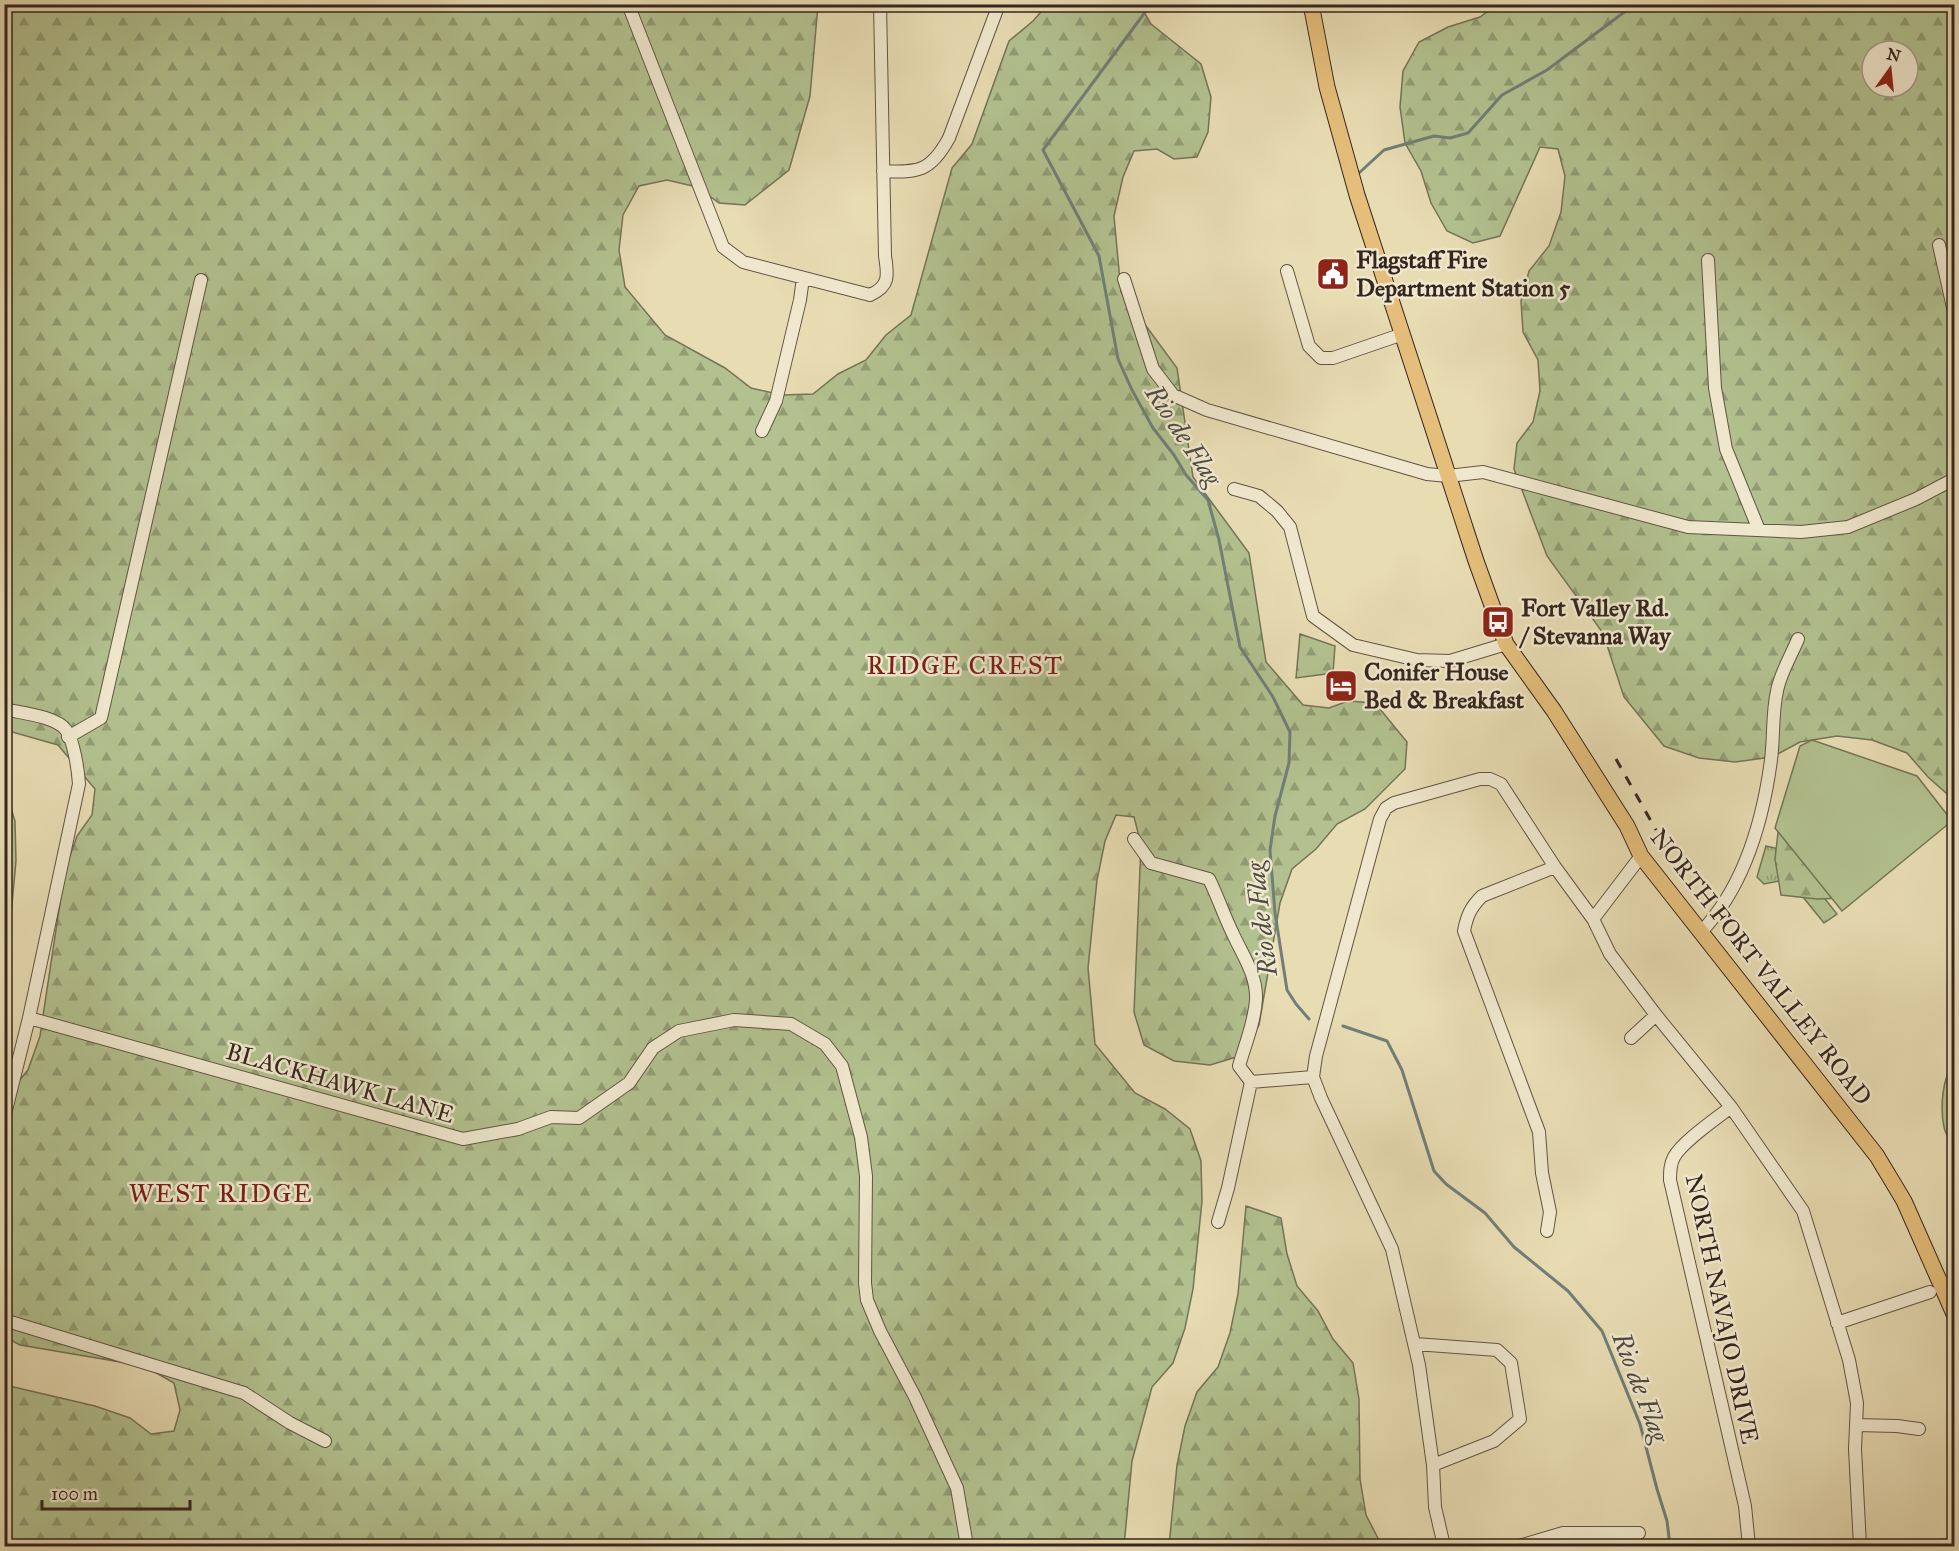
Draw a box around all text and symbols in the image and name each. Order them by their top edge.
north arrow [1860,39,1920,99]
text: N [1885,44,1903,66]
place label: Flagstaff Fire Department Station 5 [1356,245,1571,303]
public building icon: Flagstaff Fire Department Station 5 [1315,256,1351,292]
water label: Rio de Flag [1138,378,1231,493]
place label: Fort Valley Rd. / Stevanna Way [1519,593,1672,651]
bus stop icon: Fort Valley Rd. / Stevanna Way [1480,604,1516,640]
district label: RIDGE CREST [866,649,1064,681]
place label: Conifer House Bed & Breakfast [1364,657,1524,715]
hotel icon: Conifer House Bed & Breakfast [1323,668,1359,704]
street label: NORTH FORT VALLEY ROAD [1644,823,1878,1111]
water label: Rio de Flag [1238,858,1284,979]
street label: BLACKHAWK LANE [222,1036,458,1130]
street label: NORTH NAVAJO DRIVE [1679,1171,1765,1447]
district label: WEST RIDGE [129,1177,313,1209]
water label: Rio de Flag [1605,1327,1677,1448]
scale bar [42,1473,190,1511]
text: 100 m [51,1483,98,1505]

